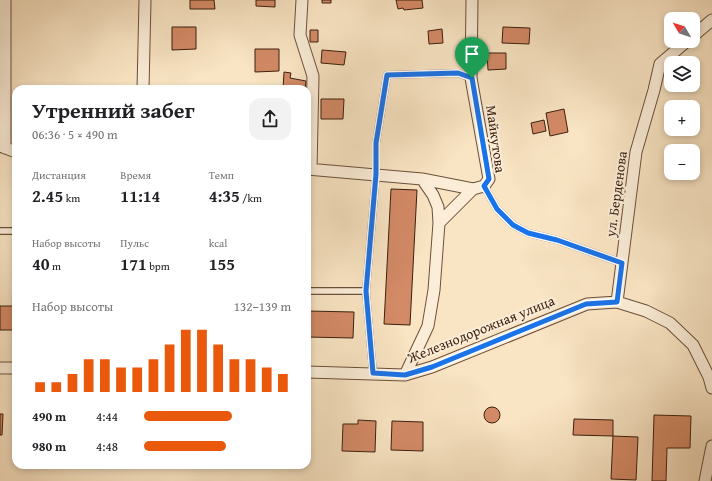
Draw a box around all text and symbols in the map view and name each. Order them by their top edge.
north arrow [664,12,700,48]
map controls [664,12,700,180]
pin [455,37,489,78]
icon: arrive [461,43,483,65]
button: layers [664,56,700,92]
text: Утренний забег [32,94,195,126]
button: share [249,98,291,140]
button: + [664,100,700,136]
street label: Майкутова [481,104,511,174]
text: 06:36 · 5 × 490 m [32,125,118,144]
button: − [664,144,700,180]
street label: ул. Берденова [600,150,632,239]
text: Дистанция [32,167,86,183]
text: Время [120,167,151,183]
text: Темп [209,167,234,183]
text: 2.45 [32,183,63,208]
text: 11:14 [120,183,160,208]
text: 4:35 [209,183,240,208]
text: km [63,190,80,206]
text: /km [240,190,262,206]
text: Набор высоты [32,235,101,251]
text: Пульс [120,235,149,251]
text: kcal [209,235,227,251]
text: 40 [32,251,50,276]
text: 171 [120,251,147,276]
text: 155 [209,251,235,276]
text: m [50,258,61,274]
text: bpm [147,258,170,274]
street label: Железнодорожная улица [404,290,558,368]
text: Набор высоты [32,297,113,316]
text: 132–139 m [234,297,291,316]
text: 490 m [32,407,66,426]
text: 4:44 [96,407,118,426]
text: 980 m [32,437,66,456]
text: 4:48 [96,437,118,456]

